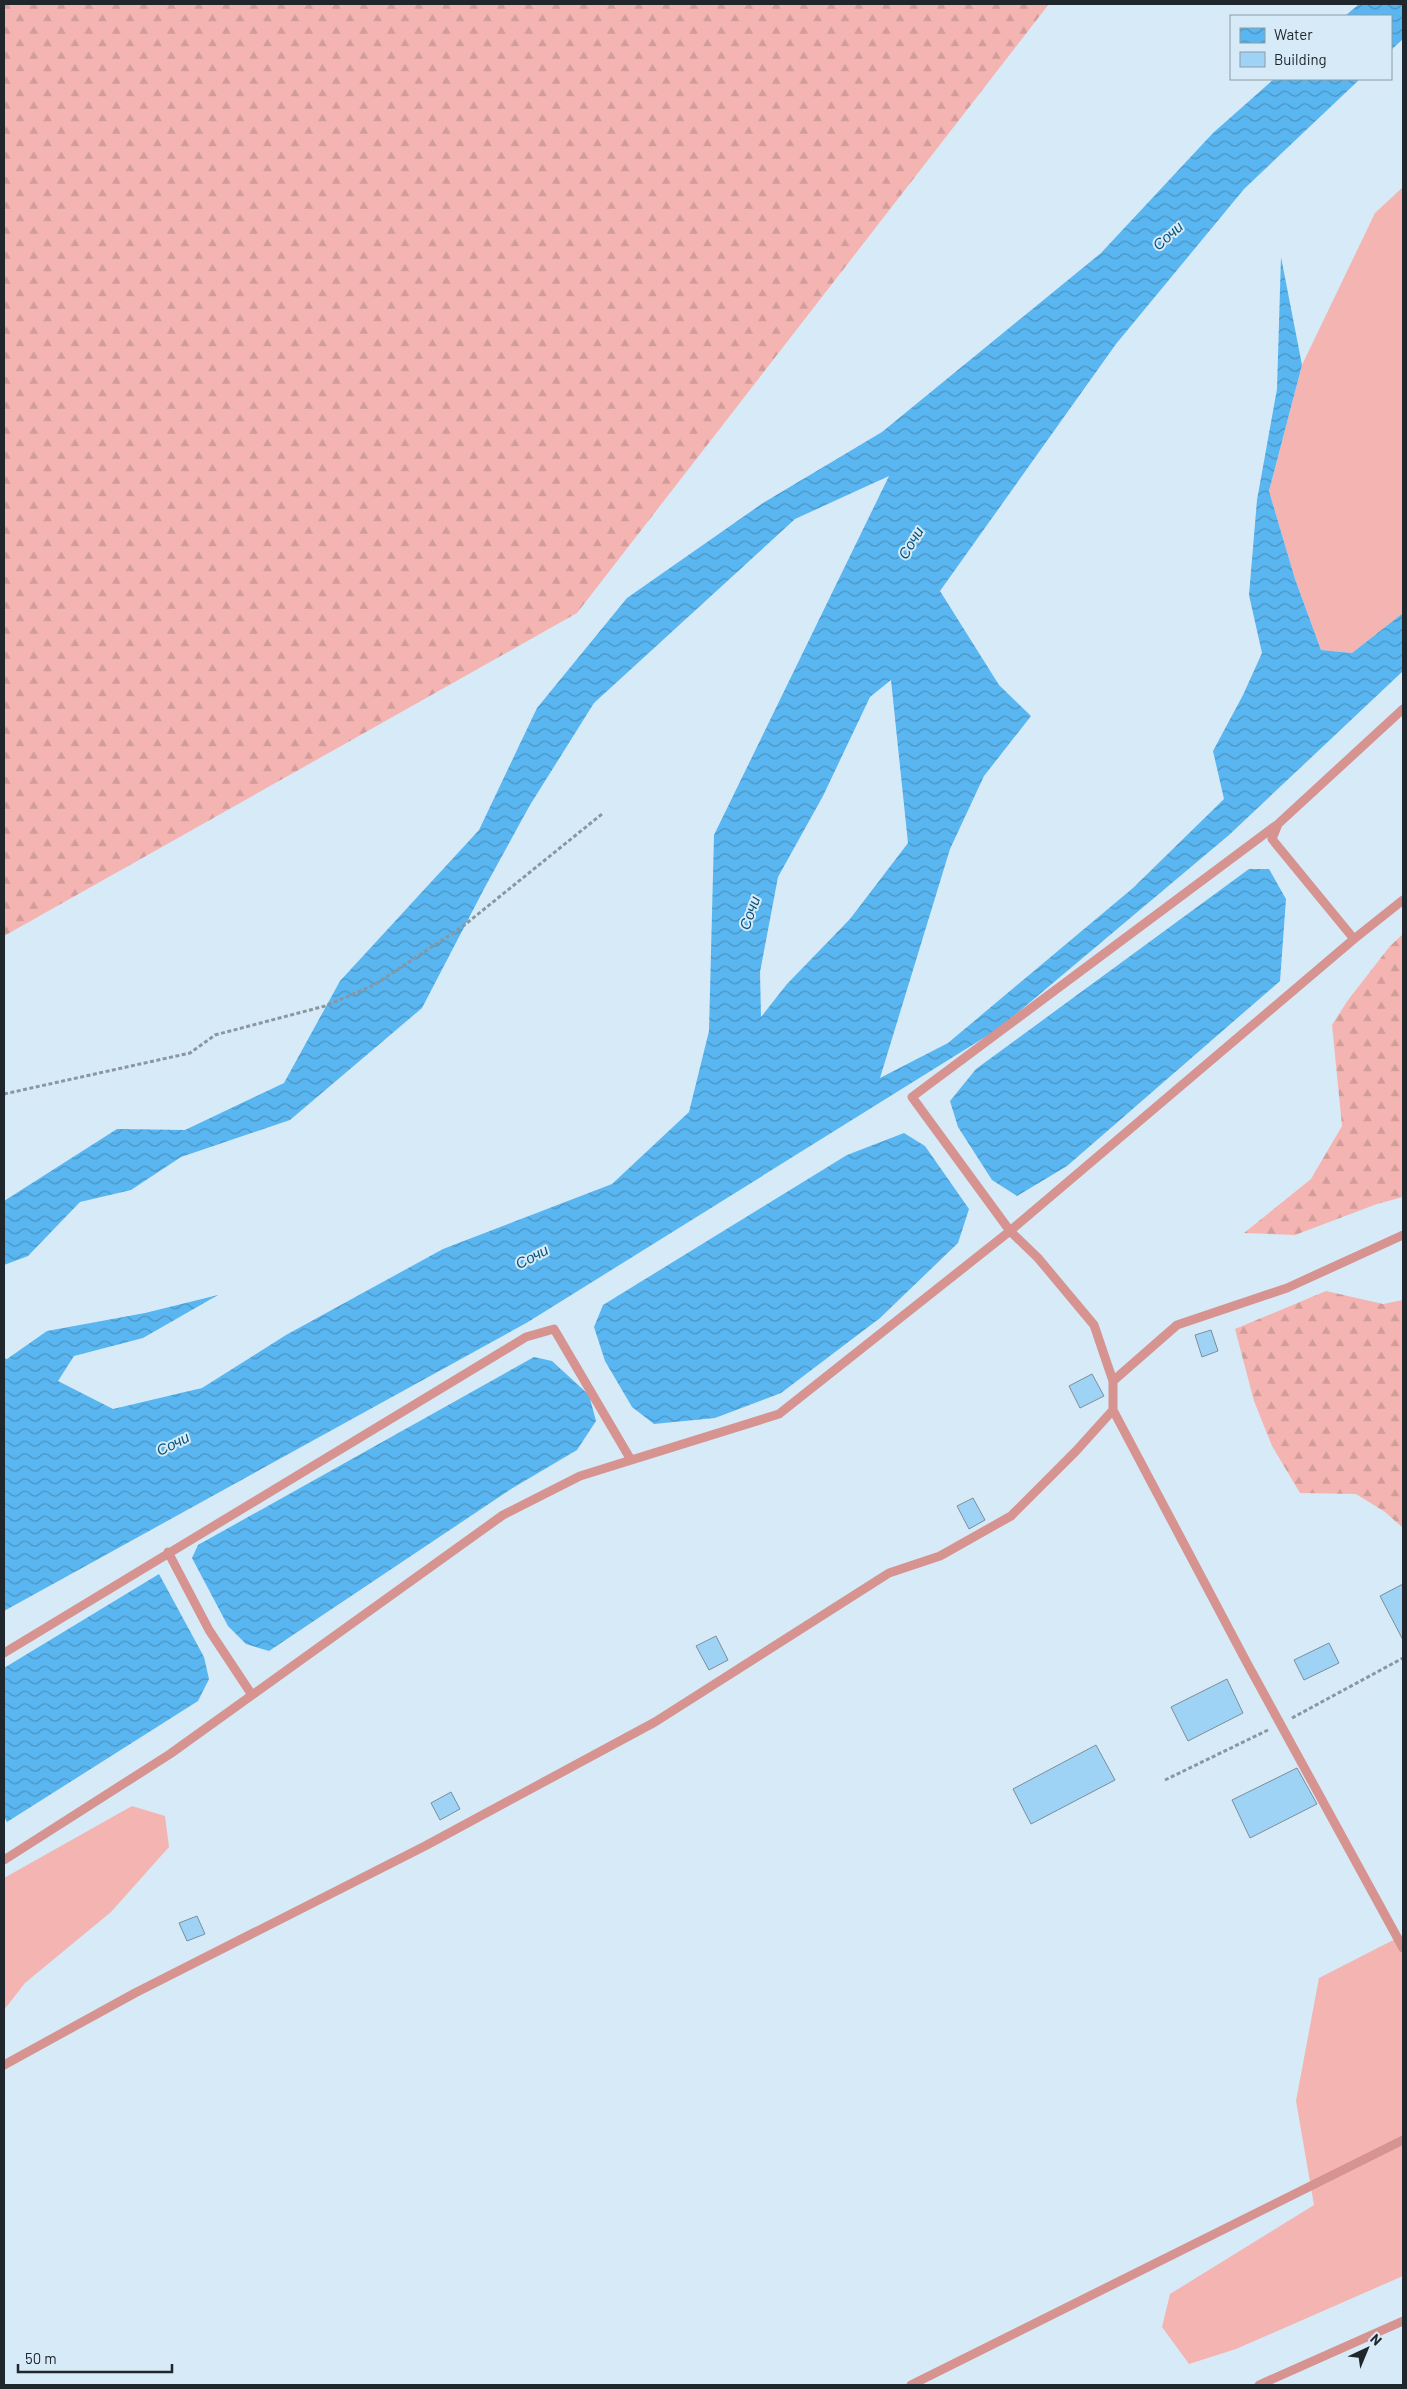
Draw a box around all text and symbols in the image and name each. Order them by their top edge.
legend [1230,15,1392,80]
text: Water [1274,25,1313,43]
text: Building [1274,50,1327,68]
water label: Сочи [1148,217,1187,254]
water label: Сочи [894,522,927,562]
water label: Сочи [735,893,763,932]
water label: Сочи [512,1240,552,1272]
water label: Сочи [153,1427,193,1459]
north arrow [1342,2324,1392,2374]
text: N [1367,2330,1386,2349]
scale bar [18,2342,171,2374]
text: 50 m [25,2349,57,2367]

